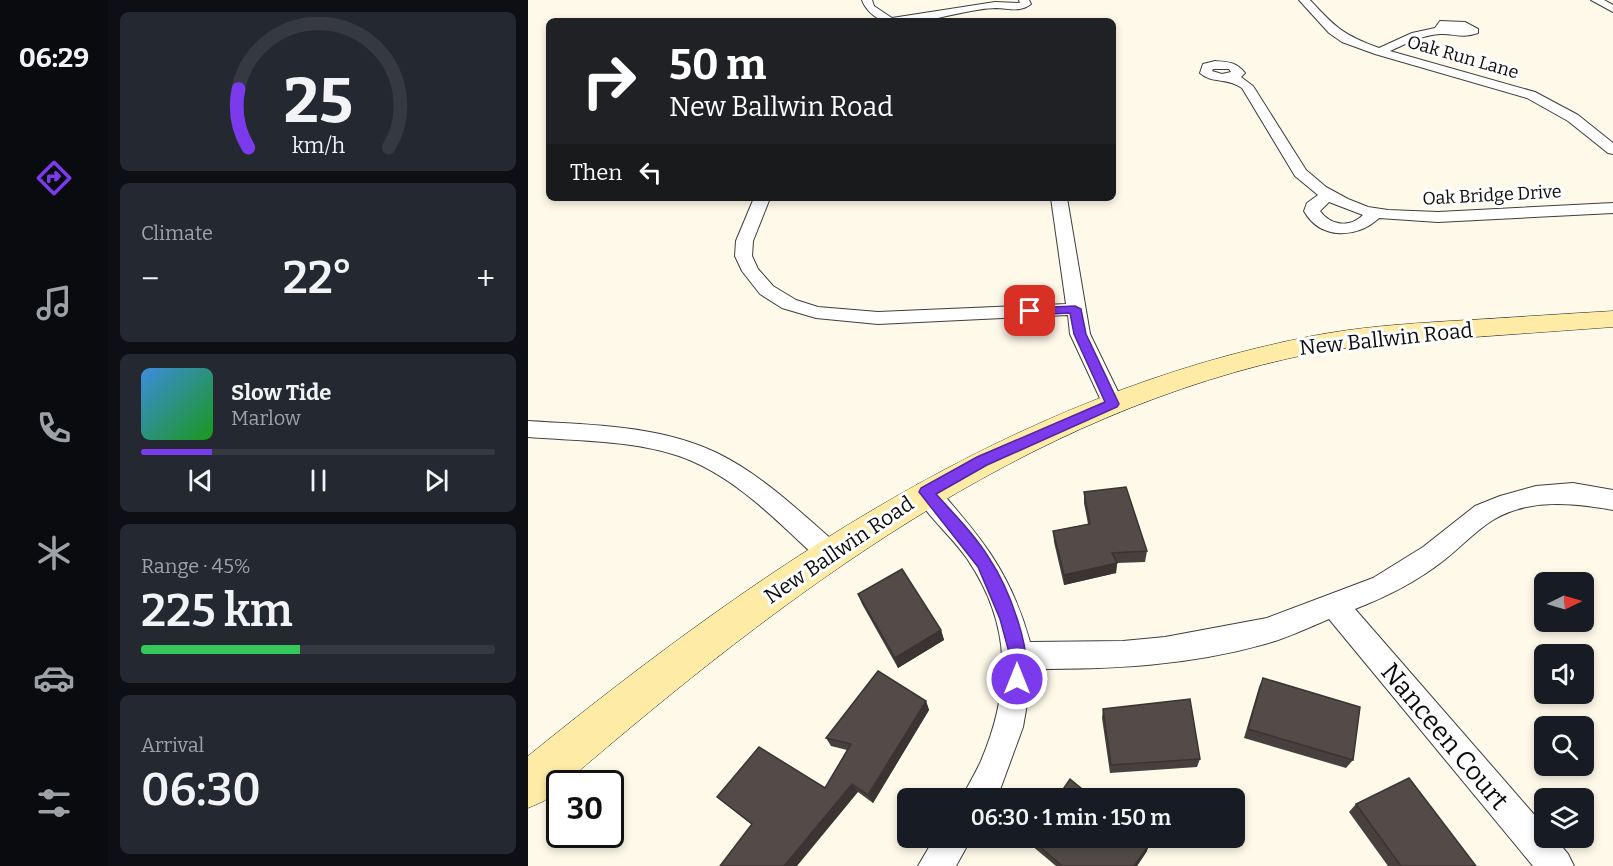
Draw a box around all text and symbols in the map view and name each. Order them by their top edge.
street label: Oak Run Lane [1405,31,1521,83]
text: 50 m [669,40,766,90]
text: 06:29 [19,42,89,74]
icon: right [570,42,648,120]
text: 25 [283,65,353,140]
text: New Ballwin Road [669,91,893,123]
text: km/h [291,134,345,160]
icon: left [634,156,667,189]
icon: directions [33,157,75,199]
text: Then [570,159,622,186]
street label: Oak Bridge Drive [1422,180,1562,210]
text: Climate [141,221,213,245]
text: 22° [283,251,353,305]
text: − [141,259,159,299]
text: + [476,259,495,299]
icon: music [33,282,75,324]
pin [1004,285,1055,336]
icon: arrive [1013,294,1046,327]
street label: New Ballwin Road [1298,317,1474,361]
text: Slow Tide [231,379,331,406]
text: Marlow [231,406,301,430]
icon: phone [33,407,75,449]
icon: previous [184,464,217,497]
icon: pause [302,464,335,497]
icon: next [420,464,453,497]
street label: New Ballwin Road [759,490,919,610]
icon: climate [33,532,75,574]
text: Range · 45% [141,554,251,578]
north arrow [1534,572,1594,632]
map controls [1534,572,1594,848]
text: 225 km [141,584,293,638]
button: sound [1534,644,1594,704]
position arrow [985,647,1049,711]
icon: car [33,657,75,699]
street label: Nanceen Court [1374,657,1515,816]
button: search [1534,716,1594,776]
text: Arrival [141,733,204,757]
text: 06:30 [141,763,261,817]
speed limit sign: 30 [546,770,624,848]
icon: filters [33,782,75,824]
button: layers [1534,788,1594,848]
text: 06:30 · 1 min · 150 m [971,804,1171,831]

